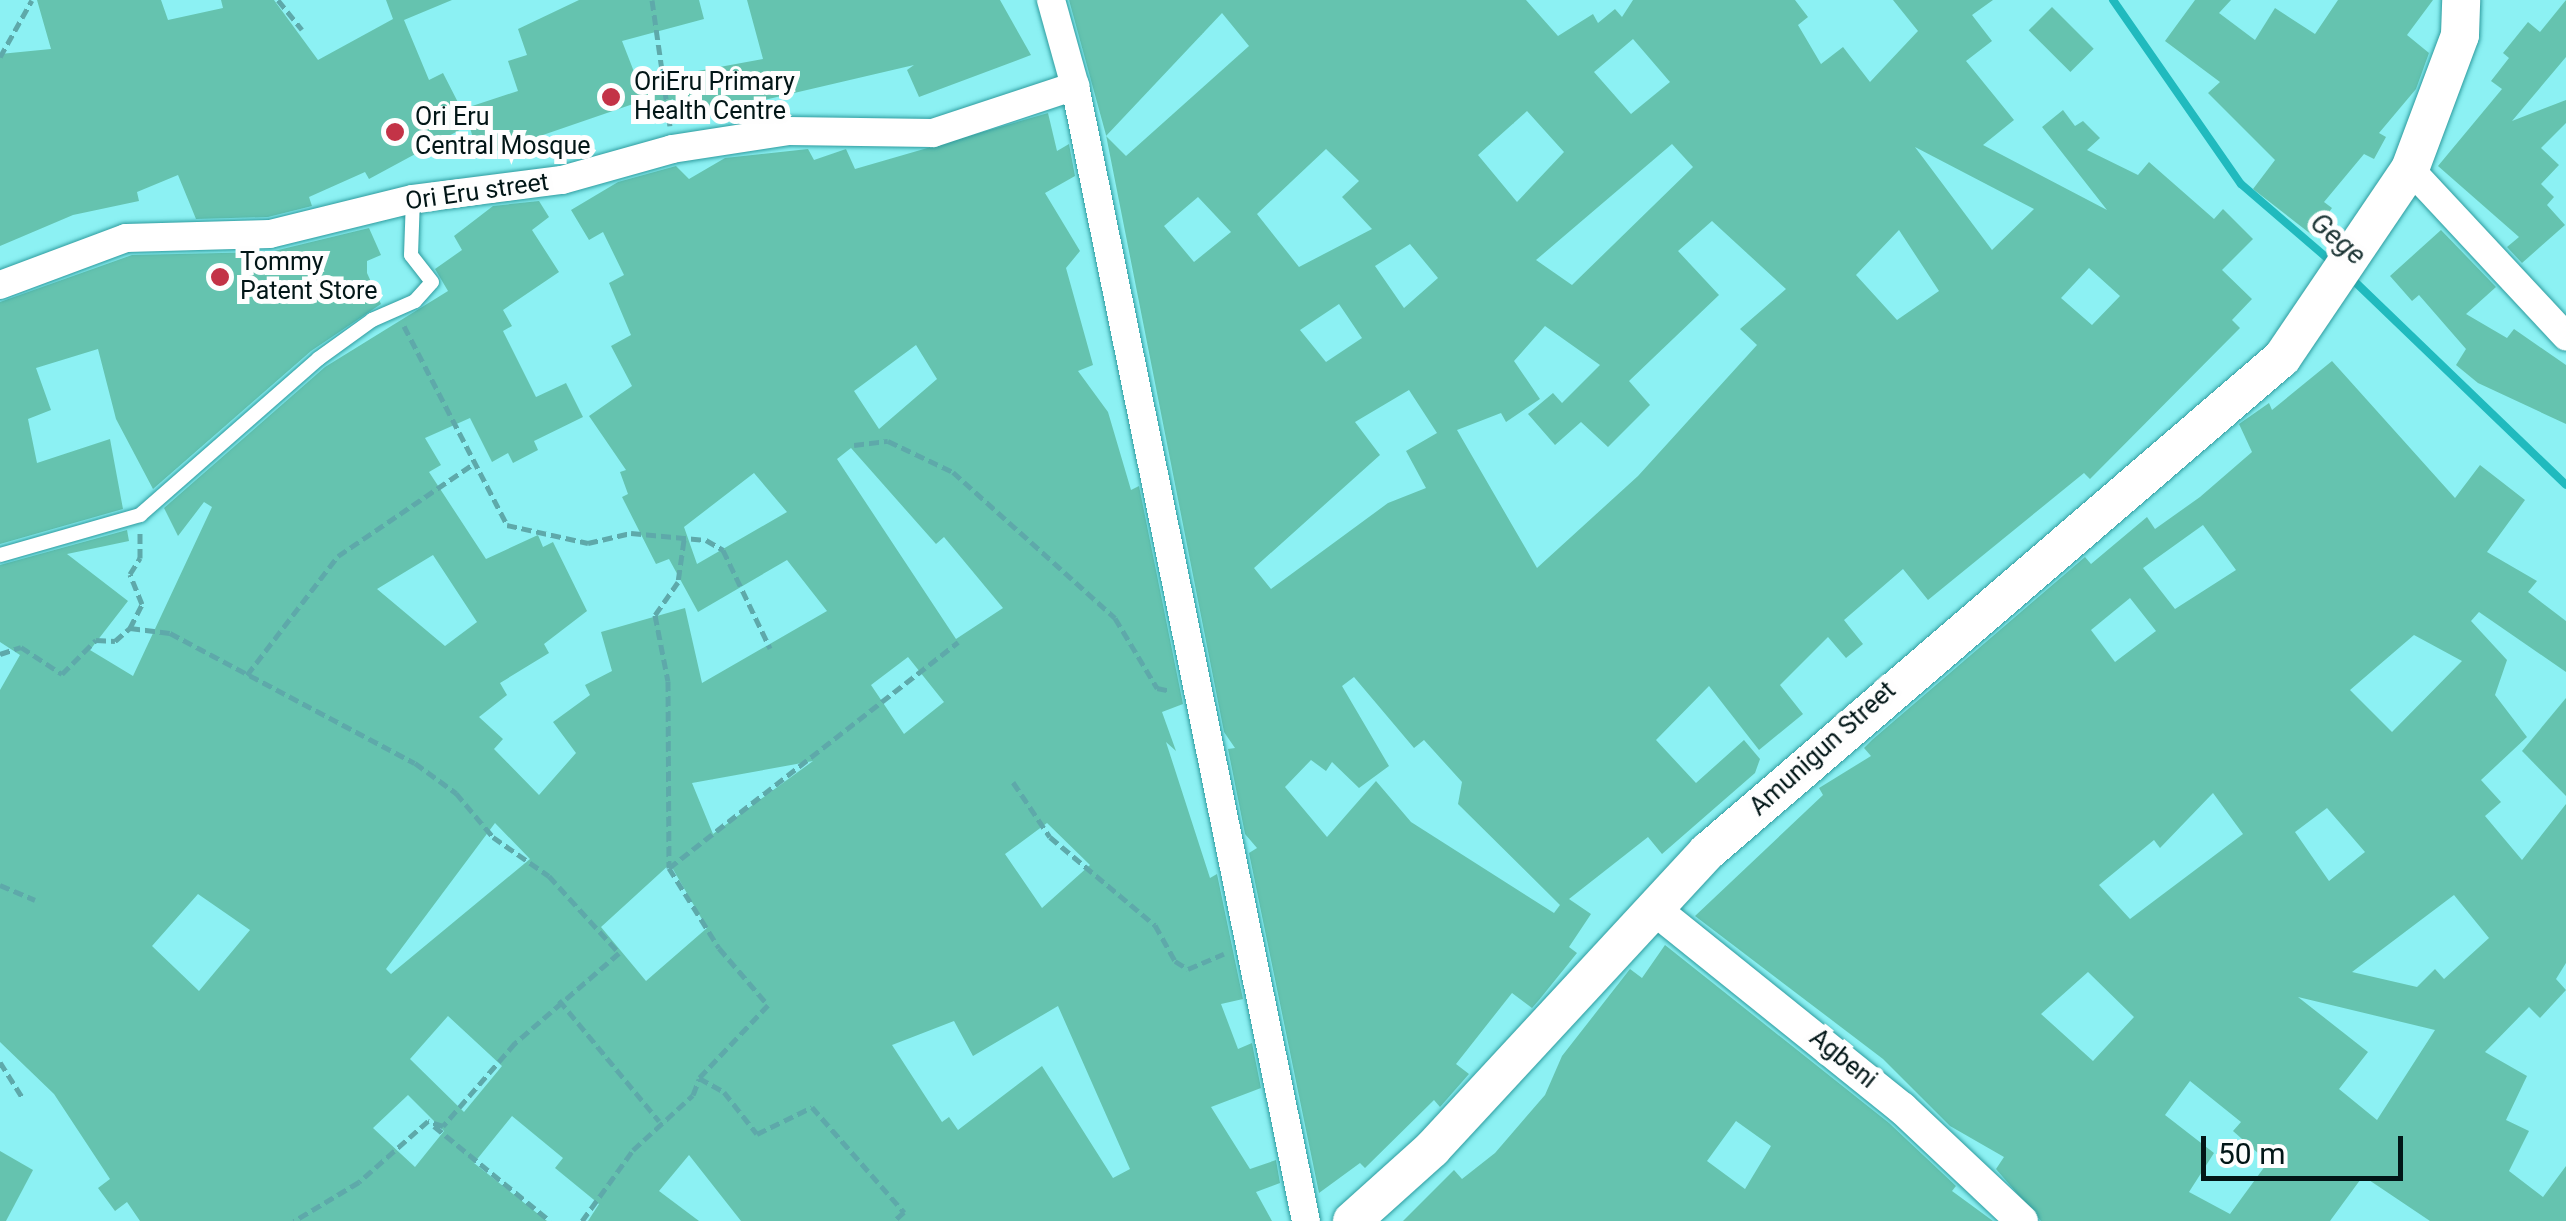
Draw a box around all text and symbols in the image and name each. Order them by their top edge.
place label: OriEru Primary Health Centre [634,68,795,127]
marker: OriEru Primary Health Centre [598,84,624,110]
place label: Ori Eru Central Mosque [415,103,591,162]
marker: Ori Eru Central Mosque [384,121,406,143]
street label: Ori Eru street [403,167,551,217]
water label: Gege [2303,206,2373,272]
place label: Tommy Patent Store [240,248,377,307]
marker: Tommy Patent Store [209,266,231,288]
street label: Amunigun Street [1744,676,1902,822]
street label: Agbeni [1803,1023,1883,1095]
scale bar [2206,1116,2408,1178]
text: 50 m [2218,1136,2285,1171]

